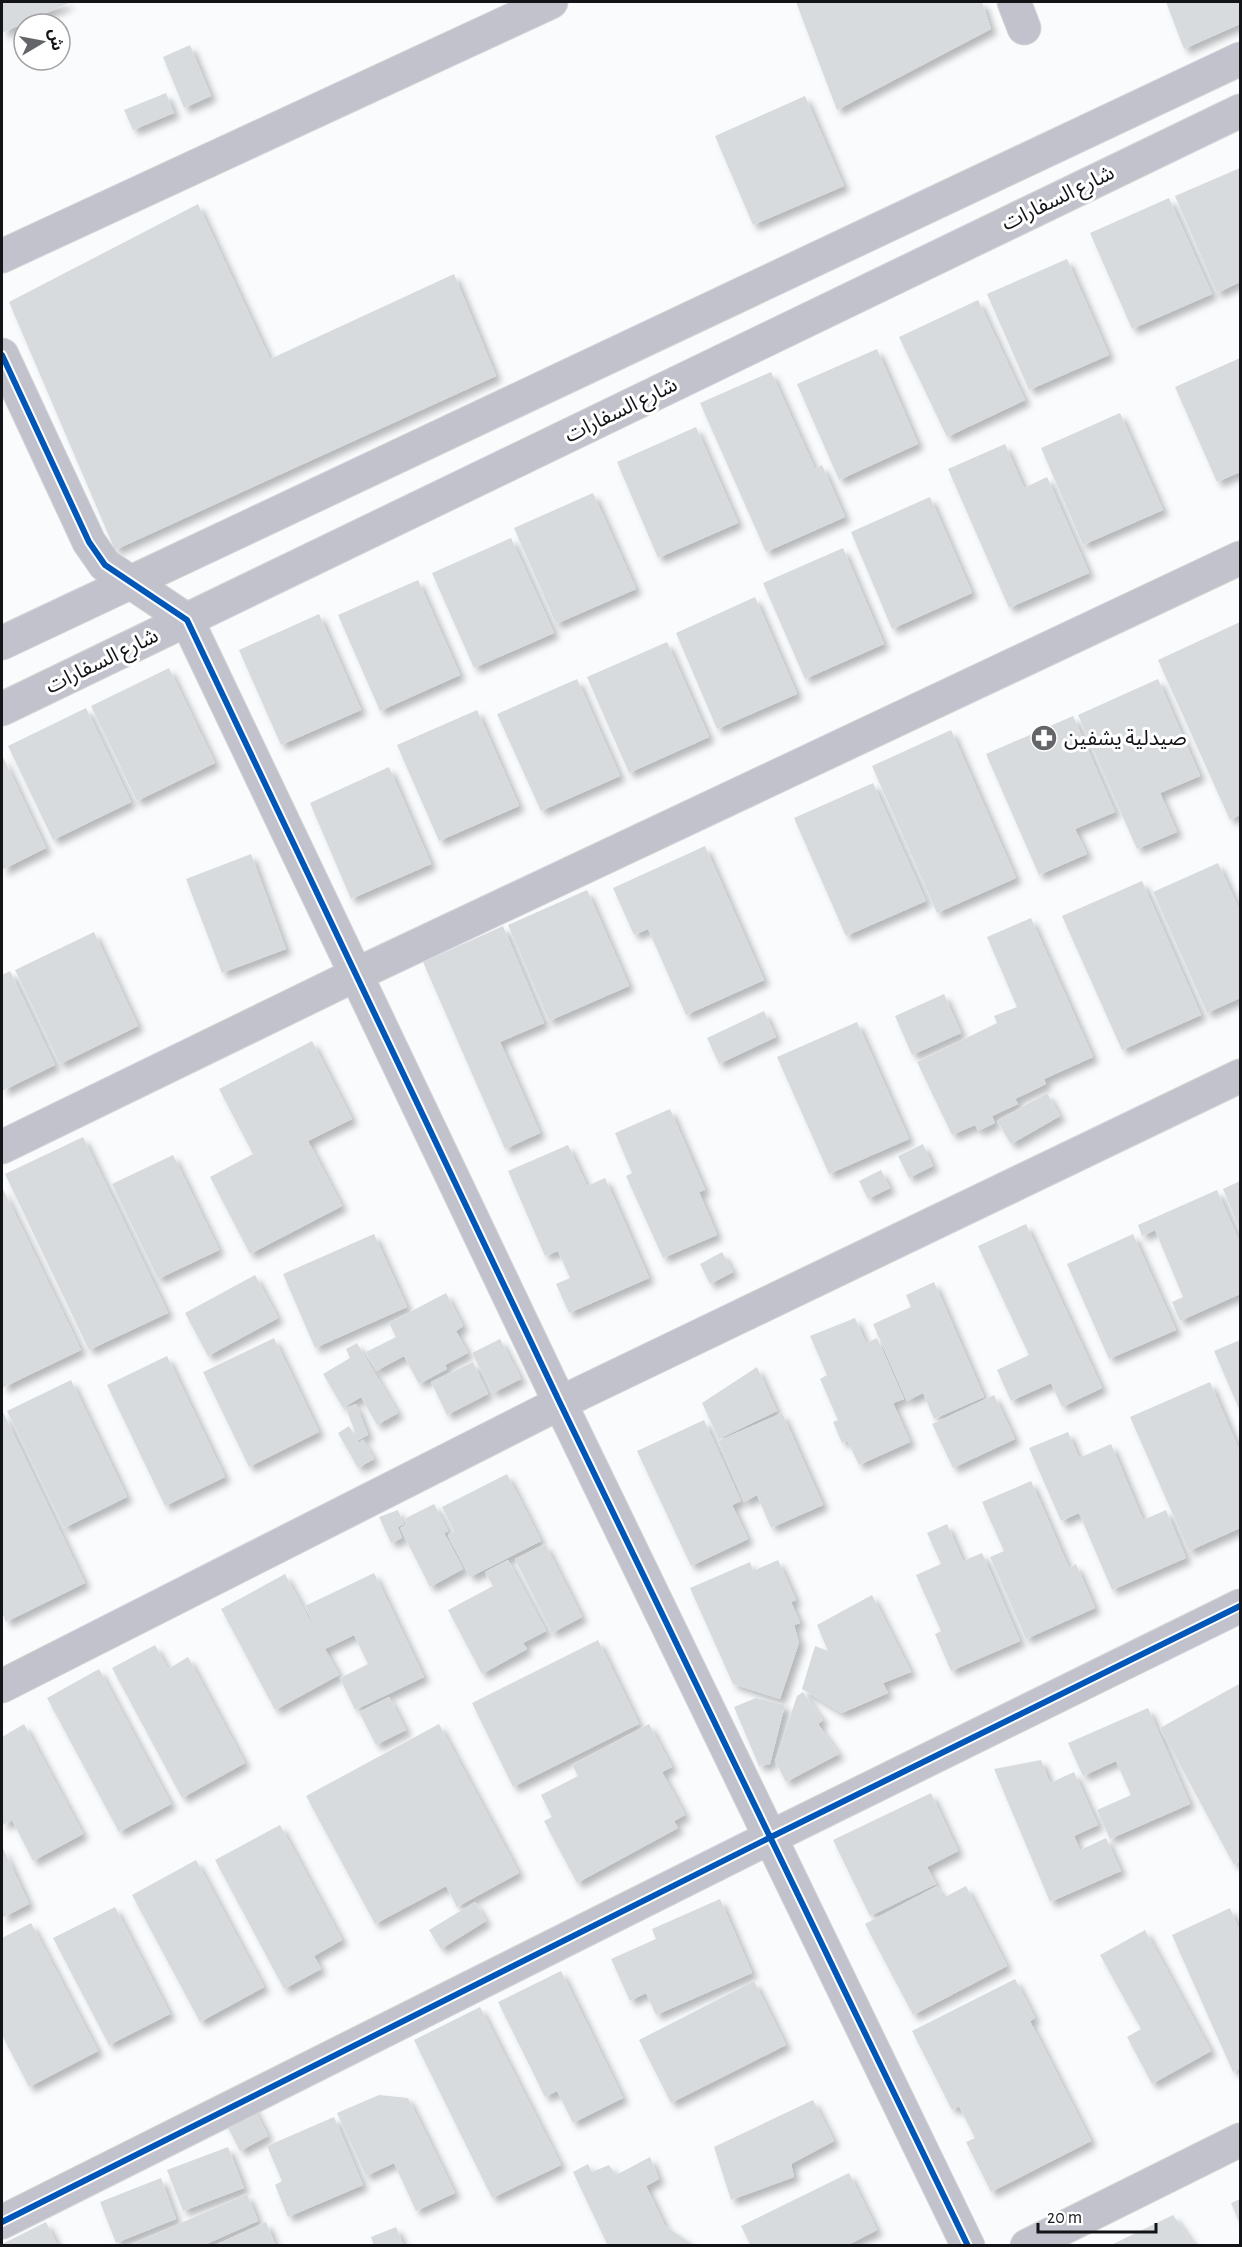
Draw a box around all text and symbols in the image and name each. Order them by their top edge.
north arrow [12,12,72,72]
text: ش [45,27,66,52]
street label: شارع السفارات [998,162,1119,238]
street label: شارع السفارات [561,374,682,450]
street label: شارع السفارات [42,625,163,701]
pharmacy icon: صيدلية يشفين [1029,723,1059,753]
place label: صيدلية يشفين [1064,728,1187,750]
scale bar [1038,2196,1156,2234]
text: 20 m [1047,2209,1082,2227]

